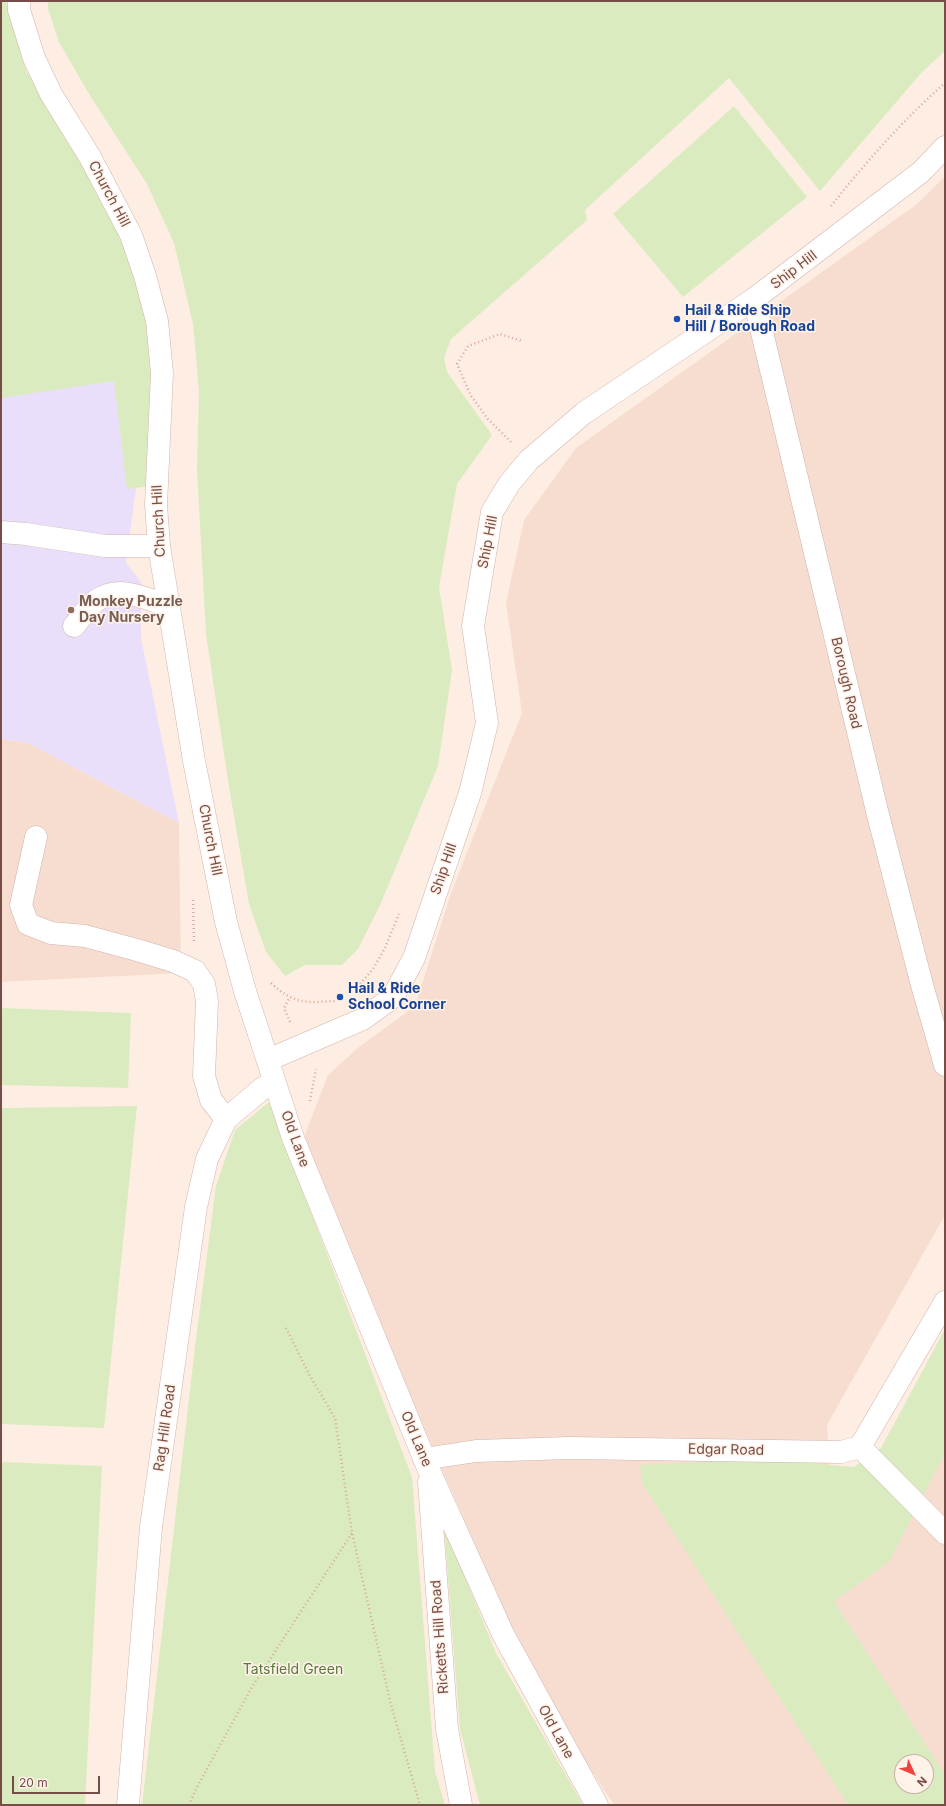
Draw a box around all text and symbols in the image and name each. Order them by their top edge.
street label: Church Hill [85,158,133,230]
street label: Ship Hill [767,247,821,293]
place label: Hail & Ride Ship Hill / Borough Road [685,303,815,336]
marker: Hail & Ride Ship Hill / Borough Road [672,314,682,324]
street label: Church Hill [149,484,169,558]
street label: Ship Hill [475,514,501,570]
place label: Monkey Puzzle Day Nursery [79,594,183,626]
marker: Monkey Puzzle Day Nursery [66,605,76,615]
street label: Borough Road [827,635,865,731]
street label: Church Hill [195,803,225,877]
street label: Ship Hill [427,841,461,897]
place label: Hail & Ride School Corner [348,981,446,1014]
marker: Hail & Ride School Corner [335,992,345,1002]
street label: Old Lane [277,1108,313,1170]
street label: Rag Hill Road [151,1383,179,1473]
street label: Old Lane [397,1409,435,1469]
street label: Edgar Road [688,1441,764,1459]
street label: Ricketts Hill Road [428,1579,452,1695]
park label: Tatsfield Green [243,1662,343,1678]
street label: Old Lane [534,1702,578,1762]
north arrow [894,1754,934,1794]
scale bar [14,1768,102,1794]
text: N [914,1774,930,1790]
text: 20 m [19,1775,48,1790]

